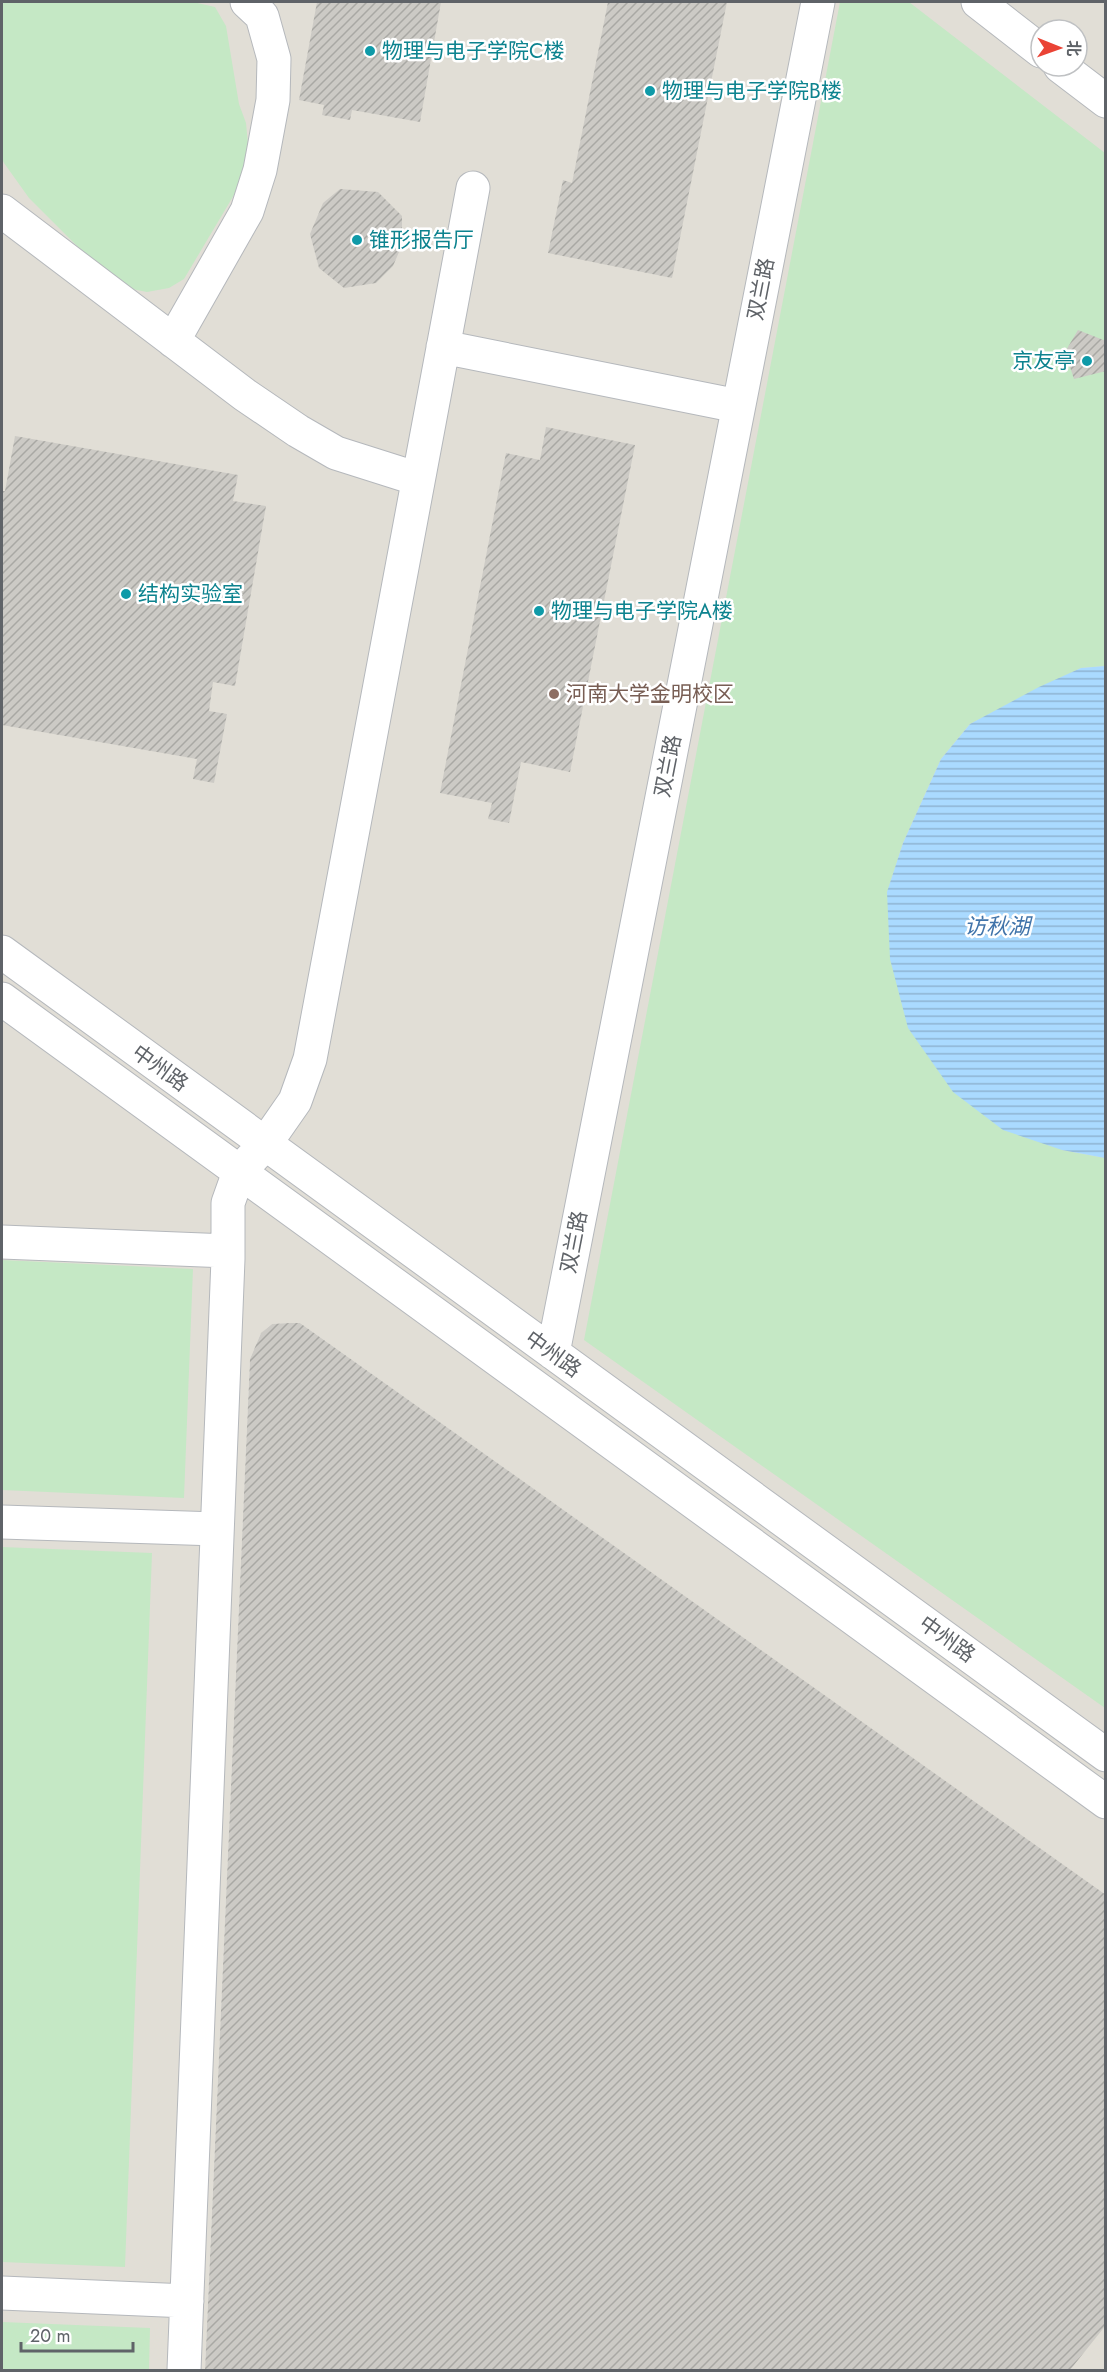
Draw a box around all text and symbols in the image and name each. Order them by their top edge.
north arrow [1029,18,1089,78]
place label: 物理与电子学院C楼 [382,36,564,66]
text: 北 [1062,40,1085,56]
marker: 物理与电子学院C楼 [363,44,377,58]
place label: 物理与电子学院B楼 [662,76,842,106]
marker: 物理与电子学院B楼 [643,84,657,98]
place label: 锥形报告厅 [369,225,474,255]
marker: 锥形报告厅 [350,233,364,247]
street label: 双兰路 [740,255,782,323]
place label: 京友亭 [1012,346,1075,376]
marker: 京友亭 [1080,354,1094,368]
place label: 结构实验室 [138,579,243,609]
marker: 结构实验室 [119,587,133,601]
place label: 物理与电子学院A楼 [551,596,733,626]
marker: 物理与电子学院A楼 [532,604,546,618]
place label: 河南大学金明校区 [566,679,734,709]
marker: 河南大学金明校区 [547,687,561,701]
street label: 双兰路 [647,732,689,800]
water label: 访秋湖 [964,910,1033,942]
street label: 中州路 [126,1037,194,1099]
street label: 双兰路 [553,1208,595,1276]
street label: 中州路 [519,1323,587,1385]
street label: 中州路 [913,1608,981,1670]
scale bar [21,2315,134,2353]
text: 20 m [30,2323,70,2349]

